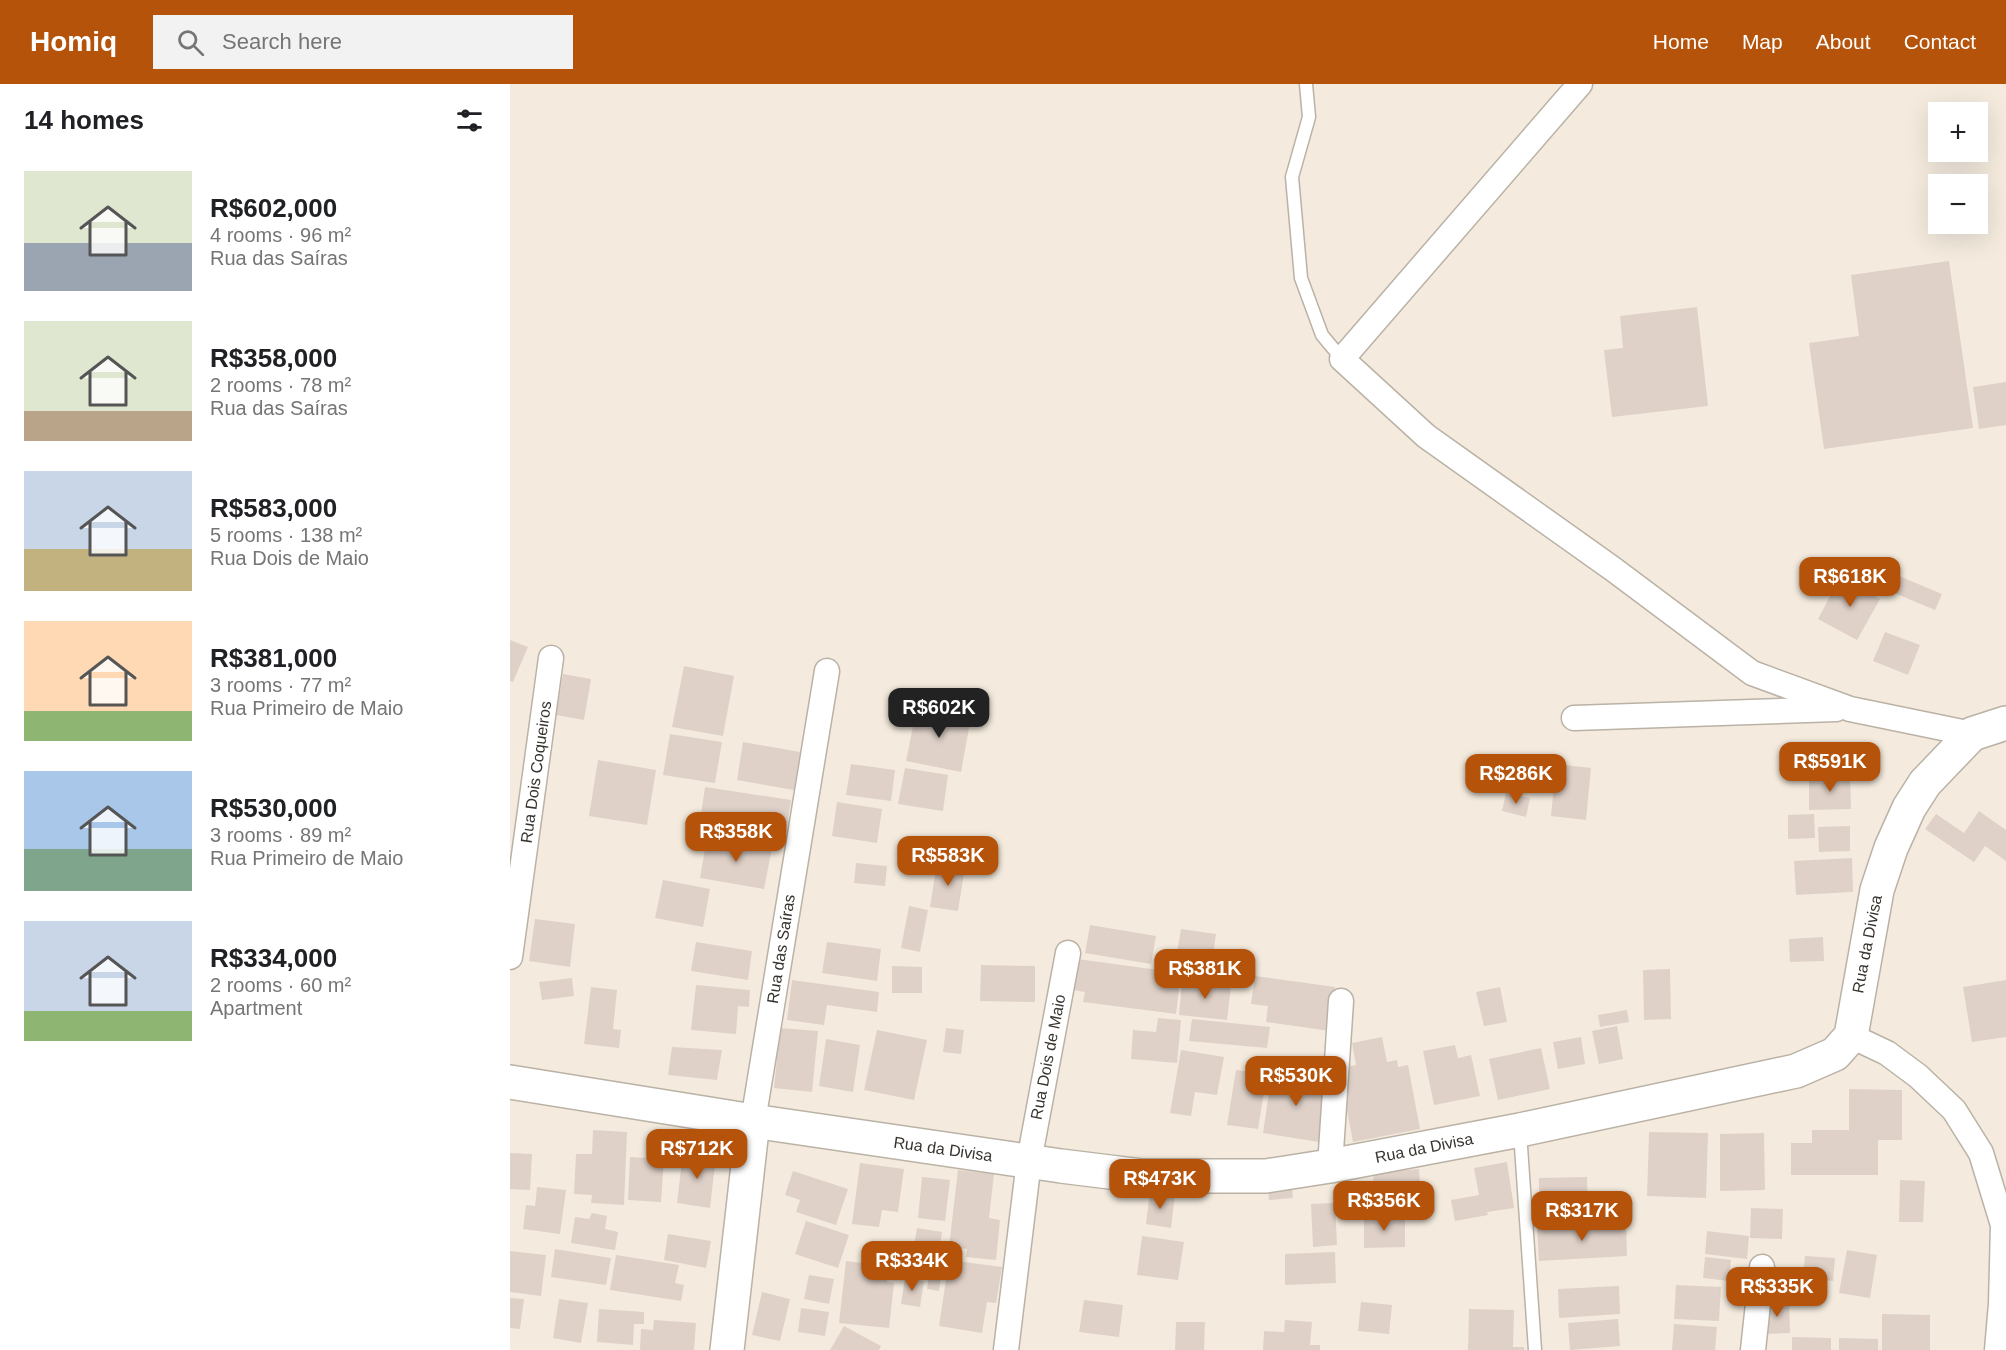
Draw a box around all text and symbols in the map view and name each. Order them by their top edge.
search box [153,15,573,69]
text: Homiq [30,26,117,57]
icon: search [174,26,207,59]
text: Search here [222,29,342,54]
text: Home [1653,30,1709,53]
text: Map [1742,30,1783,53]
text: About [1816,30,1871,53]
text: Contact [1904,30,1976,53]
map controls [1928,102,1988,234]
button: + [1928,102,1988,162]
icon: filters [453,104,486,137]
text: 14 homes [24,105,144,135]
button: − [1928,174,1988,234]
text: R$602,000 [210,193,337,223]
icon: home [72,195,144,267]
text: 4 rooms · 96 m² [210,224,351,246]
text: Rua das Saíras [210,247,348,269]
text: R$358,000 [210,343,337,373]
icon: home [72,345,144,417]
text: 2 rooms · 78 m² [210,374,351,396]
text: Rua das Saíras [210,397,348,419]
text: R$583,000 [210,493,337,523]
icon: home [72,495,144,567]
text: 5 rooms · 138 m² [210,524,362,546]
text: Rua Dois de Maio [210,547,369,569]
pin: R$618K [1801,557,1899,608]
text: R$618K [1813,565,1887,587]
text: R$381,000 [210,643,337,673]
icon: home [72,645,144,717]
text: 3 rooms · 77 m² [210,674,351,696]
pin: R$602K [890,688,988,739]
text: R$602K [902,696,976,718]
text: Rua Primeiro de Maio [210,697,403,719]
street label: Rua Dois Coqueiros [518,700,554,844]
pin: R$591K [1781,742,1879,793]
text: R$591K [1793,750,1867,772]
pin: R$286K [1467,754,1565,805]
text: R$286K [1479,762,1553,784]
text: R$530,000 [210,793,337,823]
icon: home [72,795,144,867]
pin: R$358K [687,812,785,863]
text: R$358K [699,820,773,842]
text: 3 rooms · 89 m² [210,824,351,846]
pin: R$583K [899,836,997,887]
text: R$583K [911,844,985,866]
text: Rua Primeiro de Maio [210,847,403,869]
street label: Rua das Saíras [764,893,798,1005]
street label: Rua da Divisa [1849,893,1885,995]
text: R$334,000 [210,943,337,973]
icon: home [72,945,144,1017]
pin: R$381K [1156,949,1254,1000]
text: R$381K [1168,957,1242,979]
text: 2 rooms · 60 m² [210,974,351,996]
street label: Rua Dois de Maio [1028,993,1068,1121]
text: Apartment [210,997,302,1019]
pin: R$530K [1247,1056,1345,1107]
text: R$530K [1259,1064,1333,1086]
pin: R$712K [648,1129,746,1180]
street label: Rua da Divisa [1373,1130,1475,1166]
street label: Rua da Divisa [892,1134,994,1164]
text: R$712K [660,1137,734,1159]
pin: R$473K [1111,1159,1209,1210]
text: R$473K [1123,1167,1197,1189]
pin: R$356K [1335,1181,1433,1232]
text: R$356K [1347,1189,1421,1211]
pin: R$317K [1533,1191,1631,1242]
text: R$317K [1545,1199,1619,1221]
pin: R$334K [863,1241,961,1292]
text: R$334K [875,1249,949,1271]
pin: R$335K [1728,1267,1826,1318]
text: R$335K [1740,1275,1814,1297]

